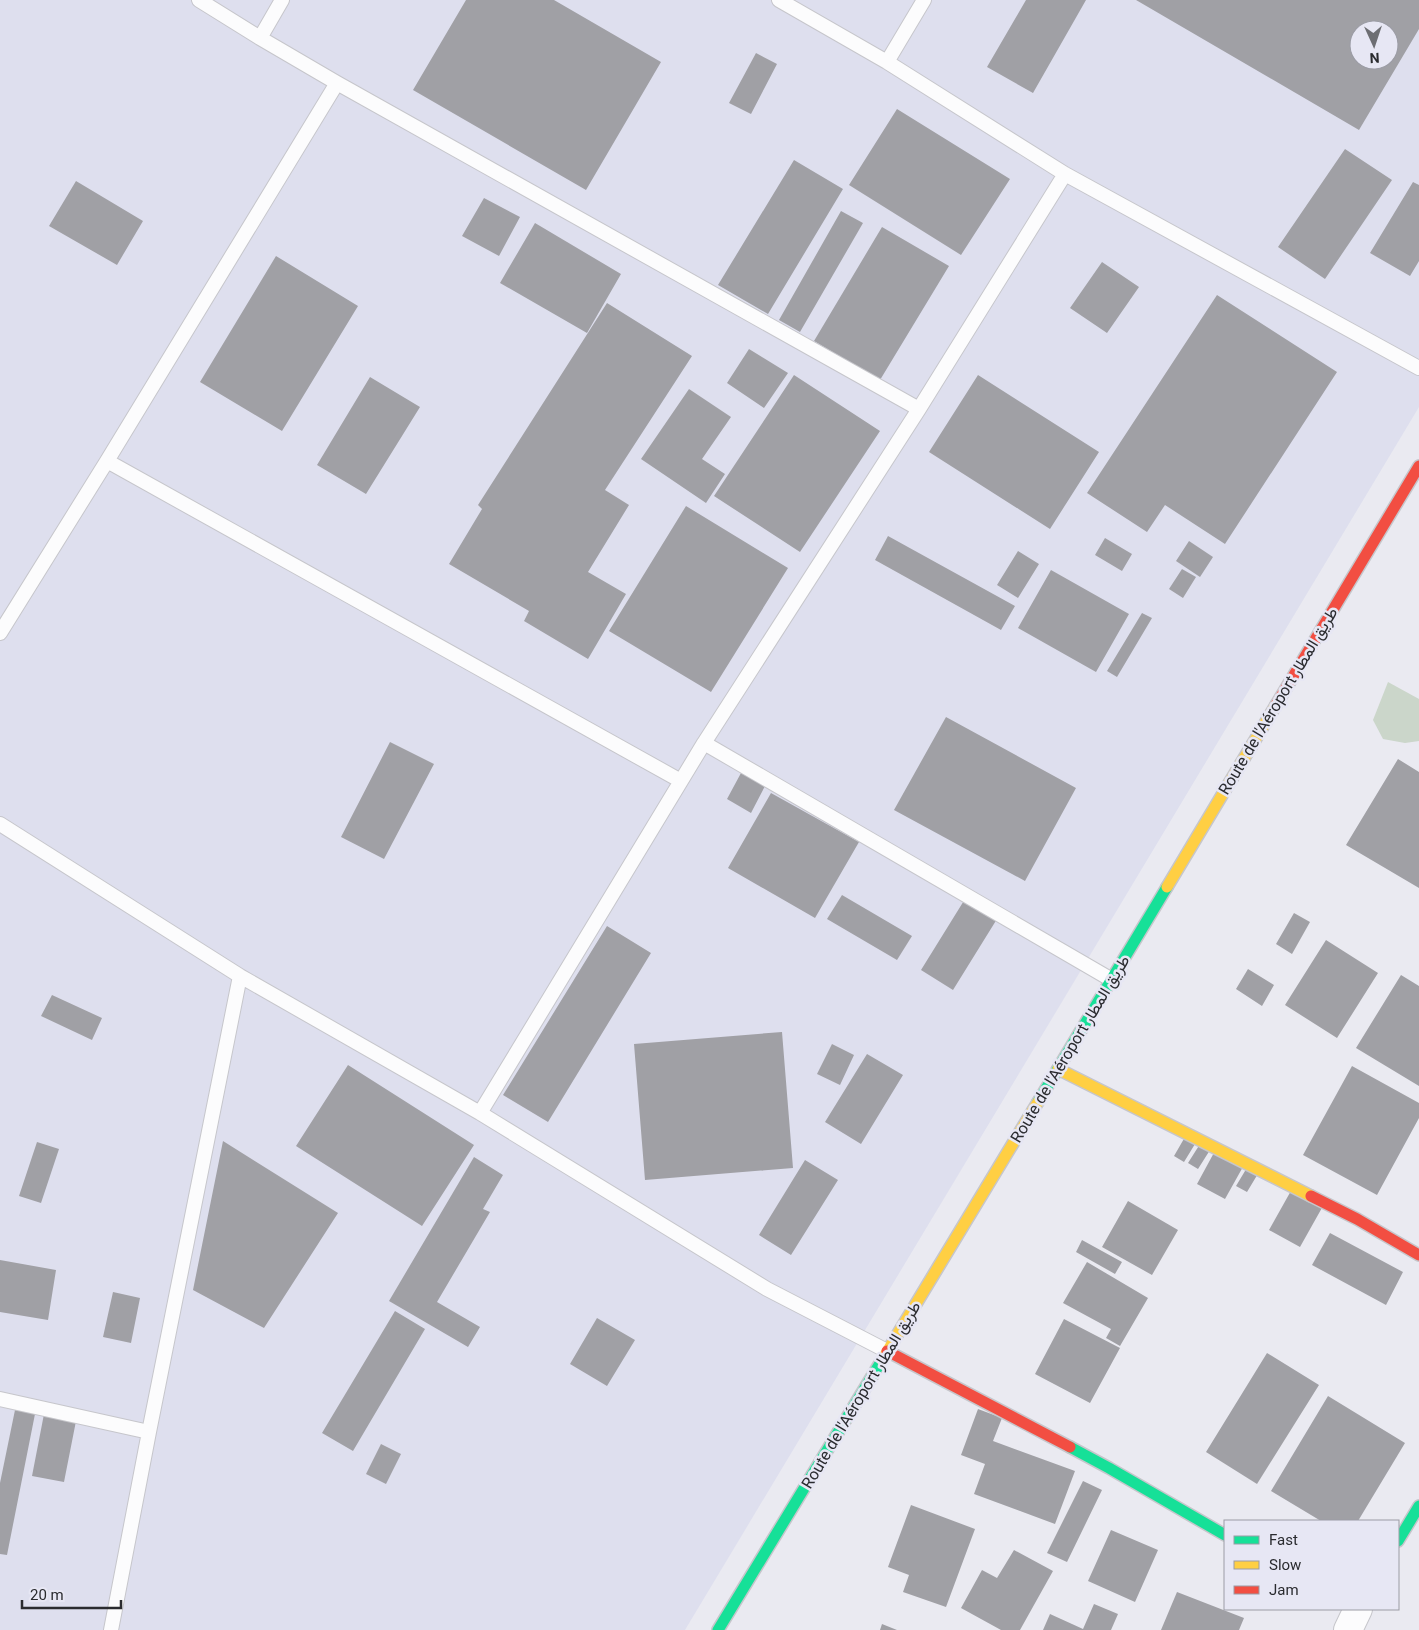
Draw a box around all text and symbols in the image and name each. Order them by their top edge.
north arrow [1349,20,1399,70]
text: N [1369,50,1380,66]
street label: Route de l'Aéroport طريق المطار [1214,604,1342,799]
street label: Route de l'Aéroport طريق المطار [1006,952,1134,1147]
street label: Route de l'Aéroport طريق المطار [797,1298,925,1493]
legend [1224,1520,1399,1610]
text: Fast [1269,1531,1298,1549]
text: Slow [1269,1556,1301,1574]
scale bar [22,1578,121,1610]
text: Jam [1269,1581,1299,1599]
text: 20 m [30,1586,64,1604]

